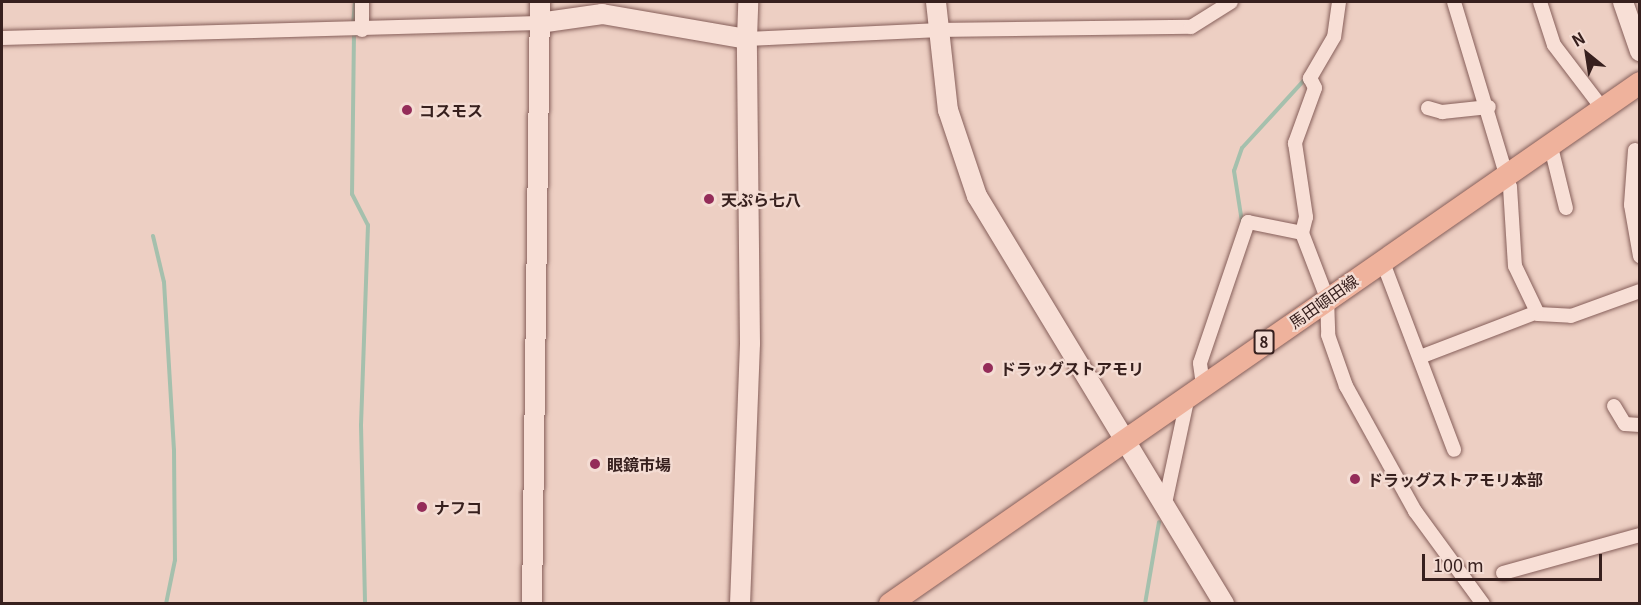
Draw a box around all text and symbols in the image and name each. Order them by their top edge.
north arrow [1557,24,1617,84]
text: N [1567,25,1589,52]
place label: コスモス [419,100,483,120]
marker: コスモス [400,103,414,117]
place label: 天ぷら七八 [721,189,801,209]
marker: 天ぷら七八 [702,192,716,206]
street label: 馬田頓田線 [1285,270,1361,332]
road number: 8 [1254,330,1274,354]
place label: ドラッグストアモリ [1000,358,1144,378]
marker: ドラッグストアモリ [981,361,995,375]
place label: 眼鏡市場 [607,454,671,474]
marker: 眼鏡市場 [588,457,602,471]
place label: ドラッグストアモリ本部 [1367,469,1543,489]
marker: ドラッグストアモリ本部 [1348,472,1362,486]
place label: ナフコ [434,497,482,517]
marker: ナフコ [415,500,429,514]
scale bar [1425,542,1605,580]
text: 100 m [1433,551,1484,577]

